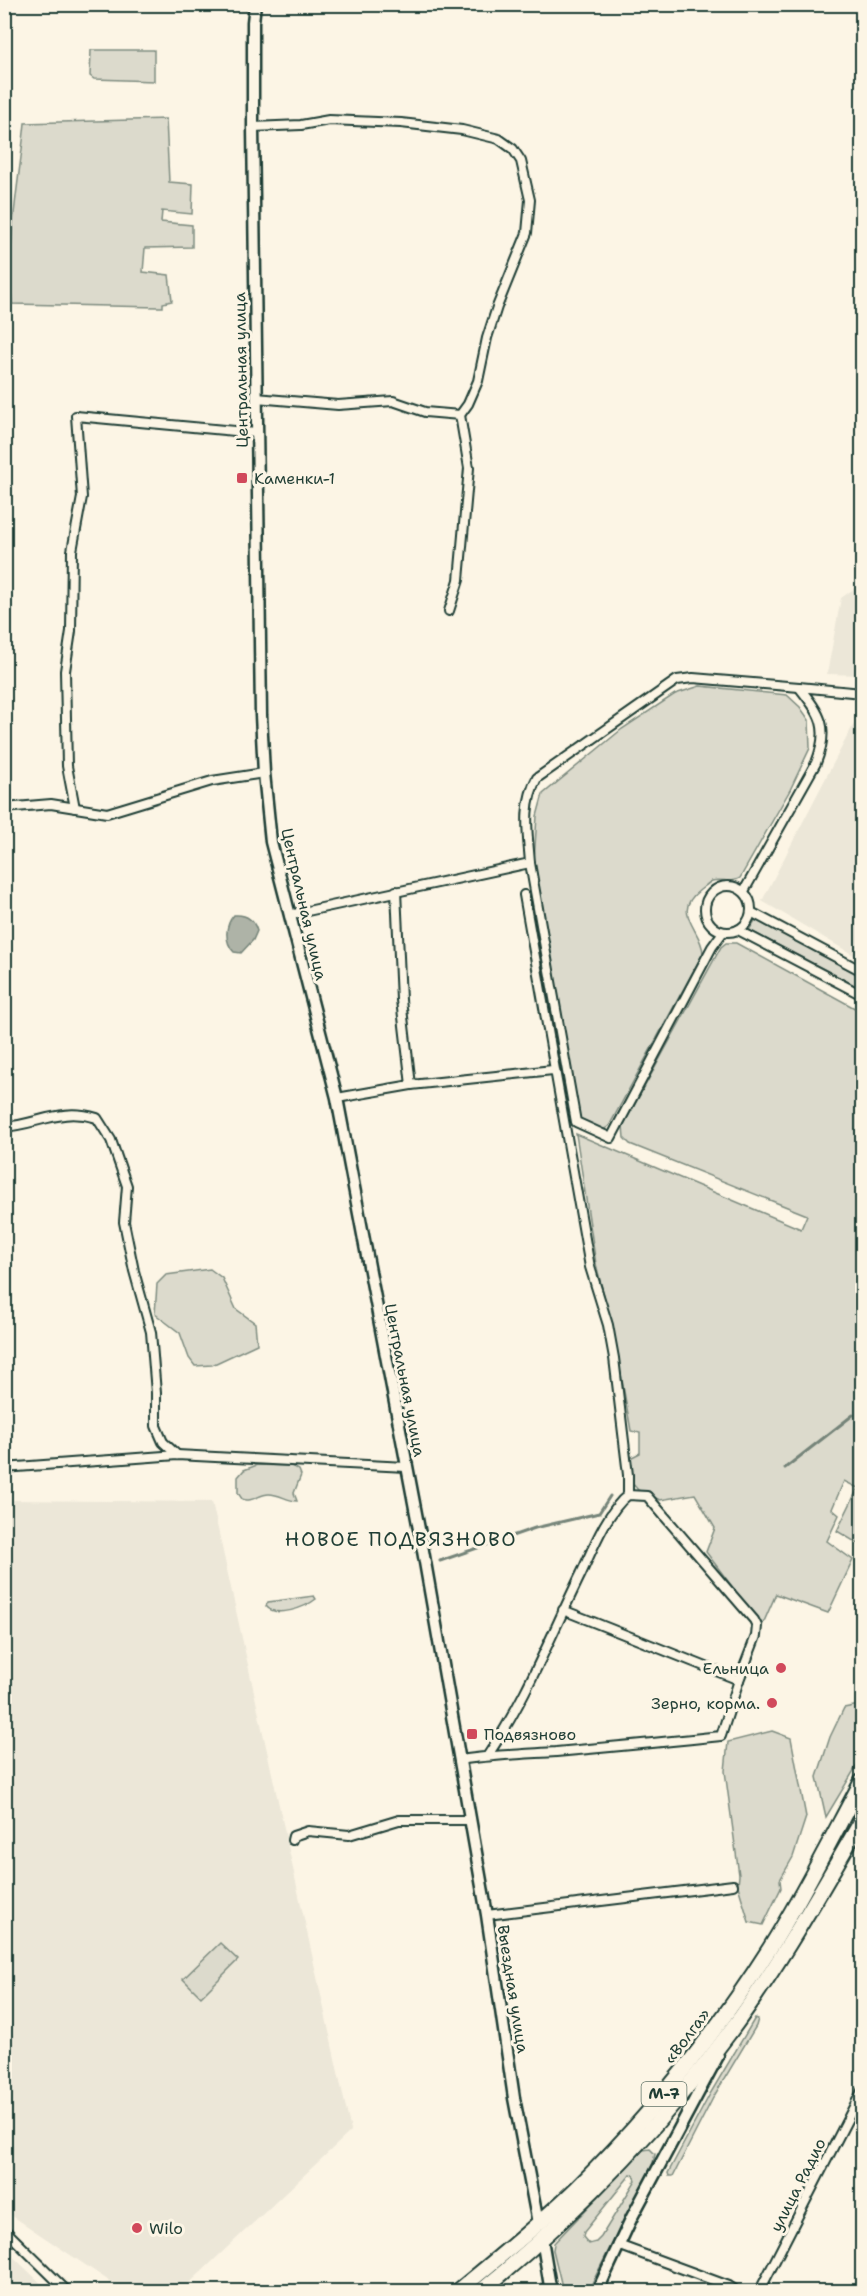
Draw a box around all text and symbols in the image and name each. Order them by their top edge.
street label: Центральная улица [229,292,253,448]
place label: Каменки-1 [254,468,335,489]
marker: Каменки-1 [235,471,249,485]
street label: Центральная улица [276,826,332,982]
street label: Центральная улица [380,1302,430,1458]
district label: НОВОЕ ПОДВЯЗНОВО [285,1526,517,1552]
place label: Ельница [703,1658,769,1679]
marker: Ельница [774,1661,788,1675]
place label: Зерно, корма. [651,1693,760,1714]
marker: Зерно, корма. [765,1696,779,1710]
place label: Подвязново [484,1724,576,1745]
marker: Подвязново [465,1727,479,1741]
street label: Выездная улица [492,1923,534,2055]
street label: «Волга» [659,2004,715,2068]
road number: М-7 [642,2082,686,2106]
street label: улица Радио [765,2135,831,2235]
place label: Wilo [149,2218,183,2239]
marker: Wilo [130,2221,144,2235]

